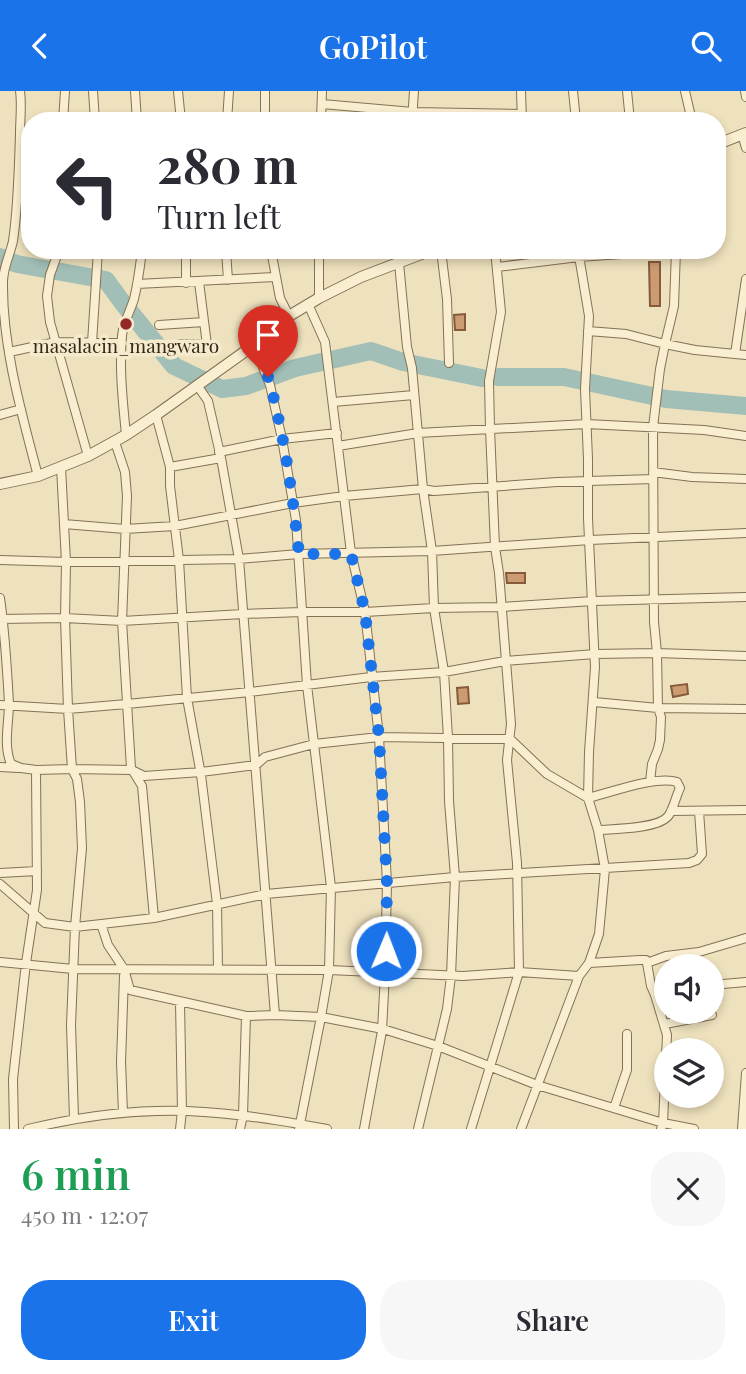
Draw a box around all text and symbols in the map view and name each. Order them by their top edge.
text: GoPilot [319,24,427,67]
icon: back [21,27,59,65]
icon: search [687,27,725,65]
text: 280 m [157,131,297,196]
icon: left [42,140,133,231]
text: Turn left [157,194,281,237]
pin [238,305,298,377]
marker: masalacin_mangwaro [118,316,134,332]
icon: arrive [249,316,287,354]
place label: masalacin_mangwaro [33,332,219,358]
position arrow [349,914,423,988]
map controls [654,954,724,1108]
button: sound [654,954,724,1024]
button: layers [654,1038,724,1108]
text: 6 min [21,1145,130,1201]
button: close [651,1152,725,1226]
text: 450 m · 12:07 [21,1199,148,1230]
button: Exit [21,1280,366,1360]
button: Share [380,1280,725,1360]

